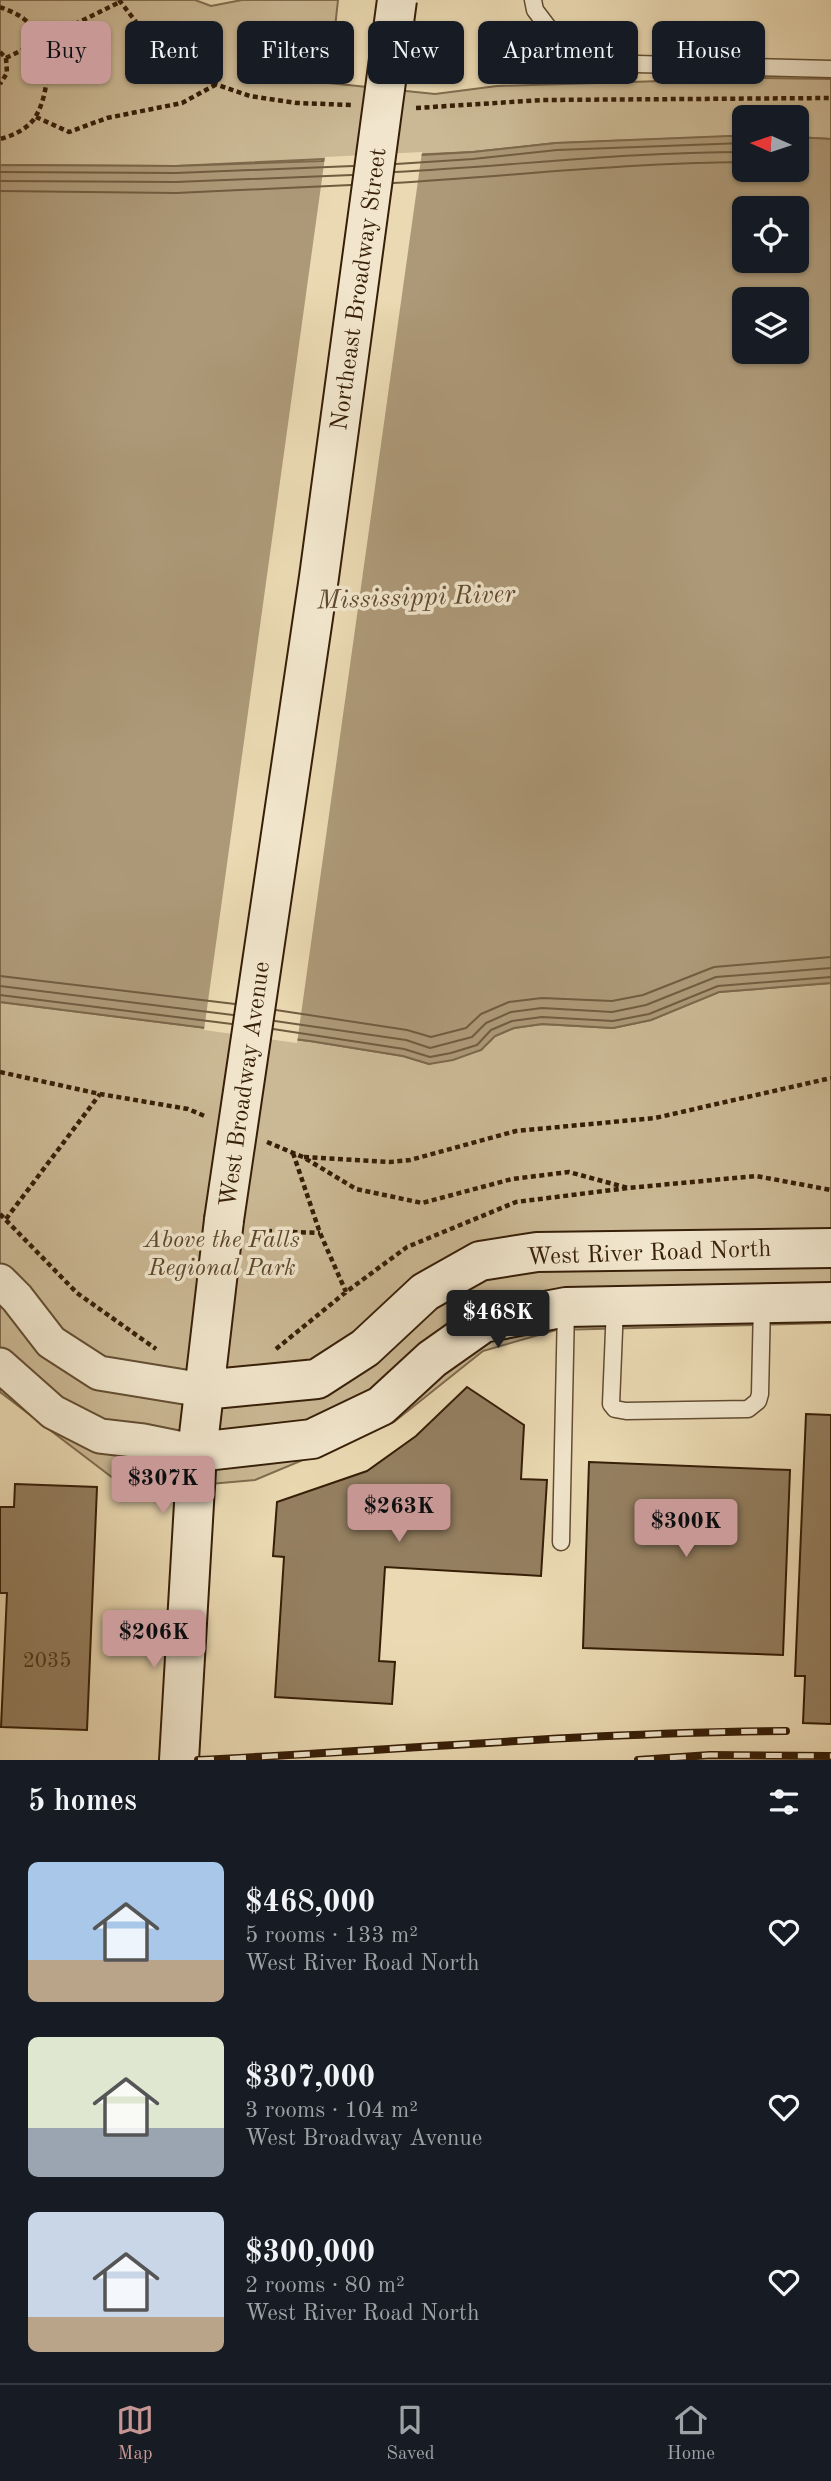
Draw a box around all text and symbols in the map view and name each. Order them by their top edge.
chip: Buy [21,21,111,84]
chip: Rent [125,21,223,84]
chip: Filters [237,21,354,84]
chip: New [368,21,464,84]
chip: Apartment [478,21,638,84]
chip: House [652,21,765,84]
north arrow [732,105,808,182]
map controls [732,105,809,364]
street label: Northeast Broadway Street [328,146,392,432]
button: locate [732,196,809,273]
button: layers [732,287,809,364]
water label: Mississippi River [315,582,517,614]
street label: West Broadway Avenue [217,960,275,1209]
park label: Above the Falls Regional Park [142,1229,300,1281]
street label: West River Road North [526,1238,772,1270]
pin: $468K [449,1290,547,1350]
text: $468K [462,1301,534,1324]
pin: $307K [114,1456,212,1516]
text: $307K [127,1467,199,1490]
pin: $263K [350,1484,448,1544]
text: $263K [363,1495,435,1518]
pin: $300K [637,1500,735,1559]
text: $300K [650,1510,722,1533]
pin: $206K [105,1610,203,1670]
text: $206K [118,1621,190,1644]
house number: 2035 [23,1651,71,1672]
icon: filters [765,1783,803,1821]
text: 5 homes [28,1787,137,1817]
text: $468,000 [245,1888,375,1918]
icon: home [84,1890,168,1974]
icon: heart [765,1913,803,1951]
text: 5 rooms · 133 m² [245,1924,418,1947]
text: West River Road North [245,1952,479,1975]
text: $307,000 [245,2063,375,2093]
icon: home [84,2065,168,2149]
icon: heart [765,2088,803,2126]
text: 3 rooms · 104 m² [245,2099,418,2122]
text: West Broadway Avenue [245,2127,482,2150]
text: $300,000 [245,2238,375,2268]
icon: home [84,2240,168,2324]
icon: heart [765,2263,803,2301]
text: 2 rooms · 80 m² [245,2274,405,2297]
text: West River Road North [245,2302,479,2325]
tab: Map [116,2401,154,2466]
tab: Saved [386,2401,435,2466]
tab: Home [667,2401,715,2466]

